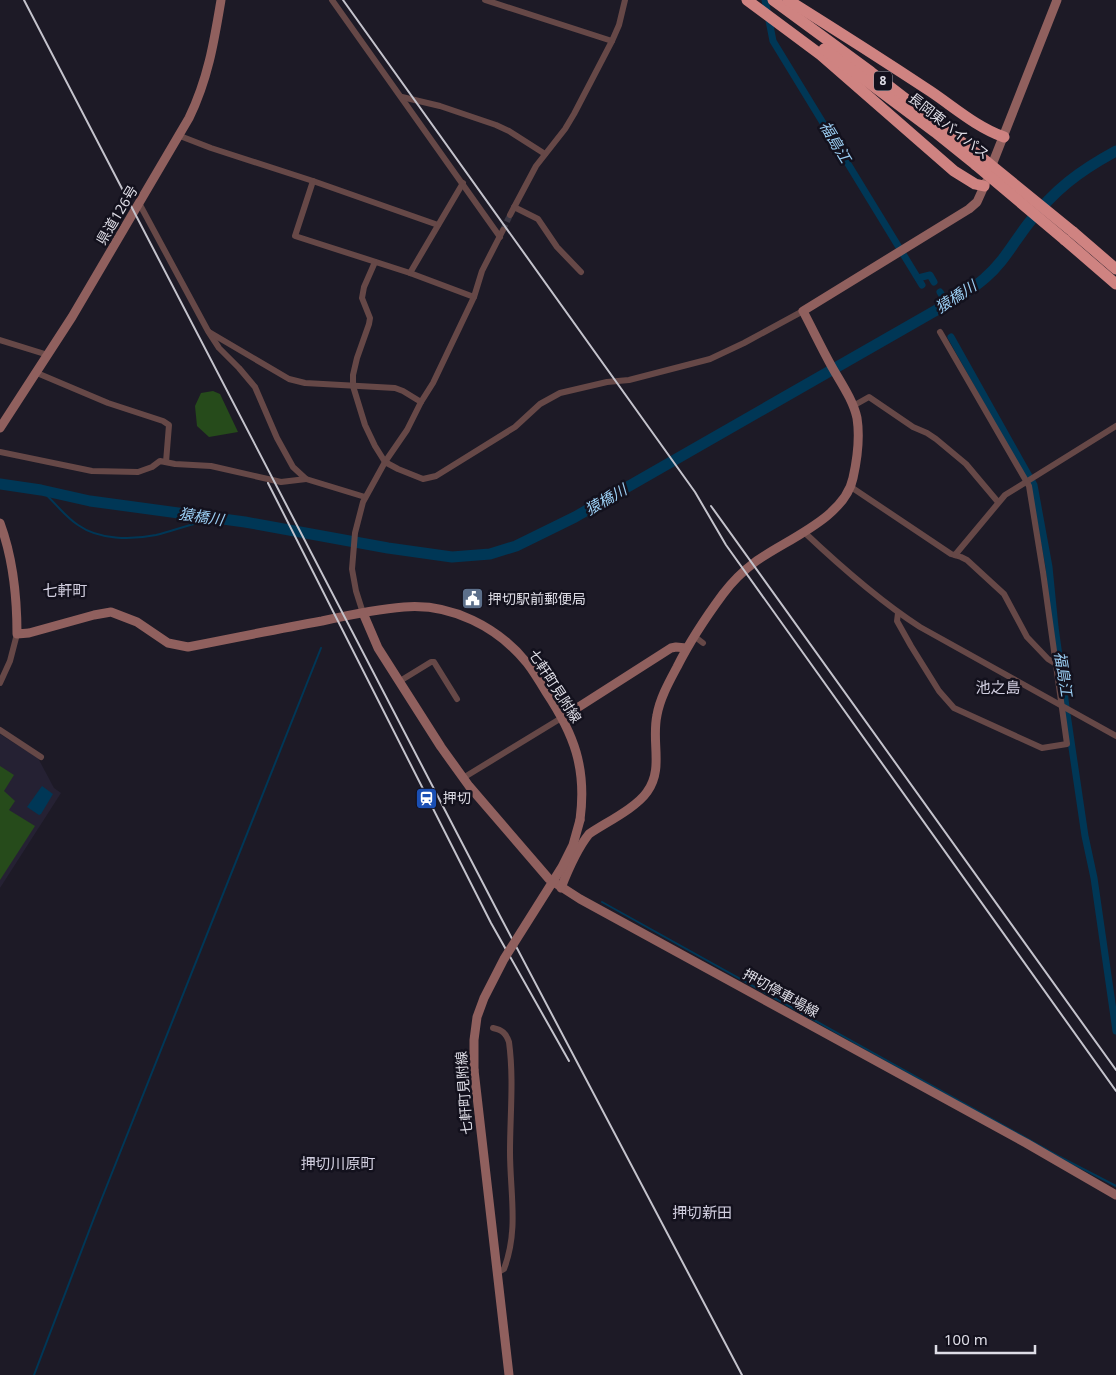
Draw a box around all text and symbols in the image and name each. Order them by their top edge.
road number: 8 [874,72,892,90]
street label: 長岡東バイパス [905,88,994,163]
water label: 福島江 [816,117,857,168]
street label: 県道126号 [91,182,142,248]
water label: 猿橋川 [931,274,981,317]
water label: 猿橋川 [581,478,632,519]
water label: 猿橋川 [177,503,227,530]
district label: 七軒町 [42,580,88,600]
public building icon: 押切駅前郵便局 [460,587,484,611]
place label: 押切駅前郵便局 [488,589,586,608]
street label: 七軒町見附線 [525,645,586,726]
water label: 福島江 [1051,650,1078,700]
district label: 池之島 [975,677,1021,697]
station icon: 押切 [415,786,439,810]
place label: 押切 [443,788,471,807]
street label: 押切停車場線 [740,964,823,1021]
street label: 七軒町見附線 [451,1050,476,1136]
district label: 押切川原町 [300,1153,376,1173]
district label: 押切新田 [672,1202,732,1222]
scale bar [936,1322,1035,1354]
text: 100 m [944,1329,988,1349]

